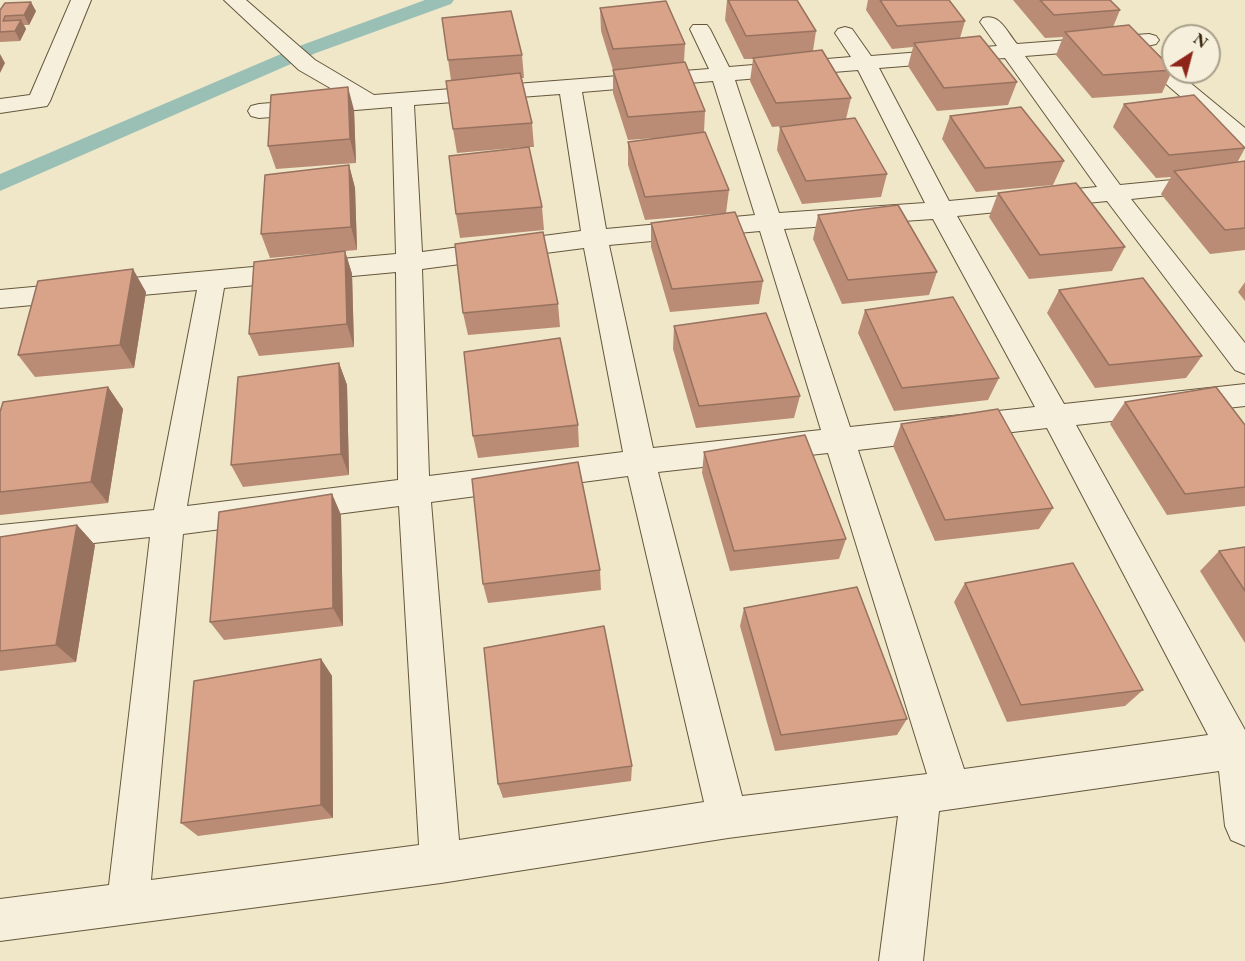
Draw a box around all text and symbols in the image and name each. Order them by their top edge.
north arrow [1161,24,1221,84]
text: N [1189,28,1212,53]

